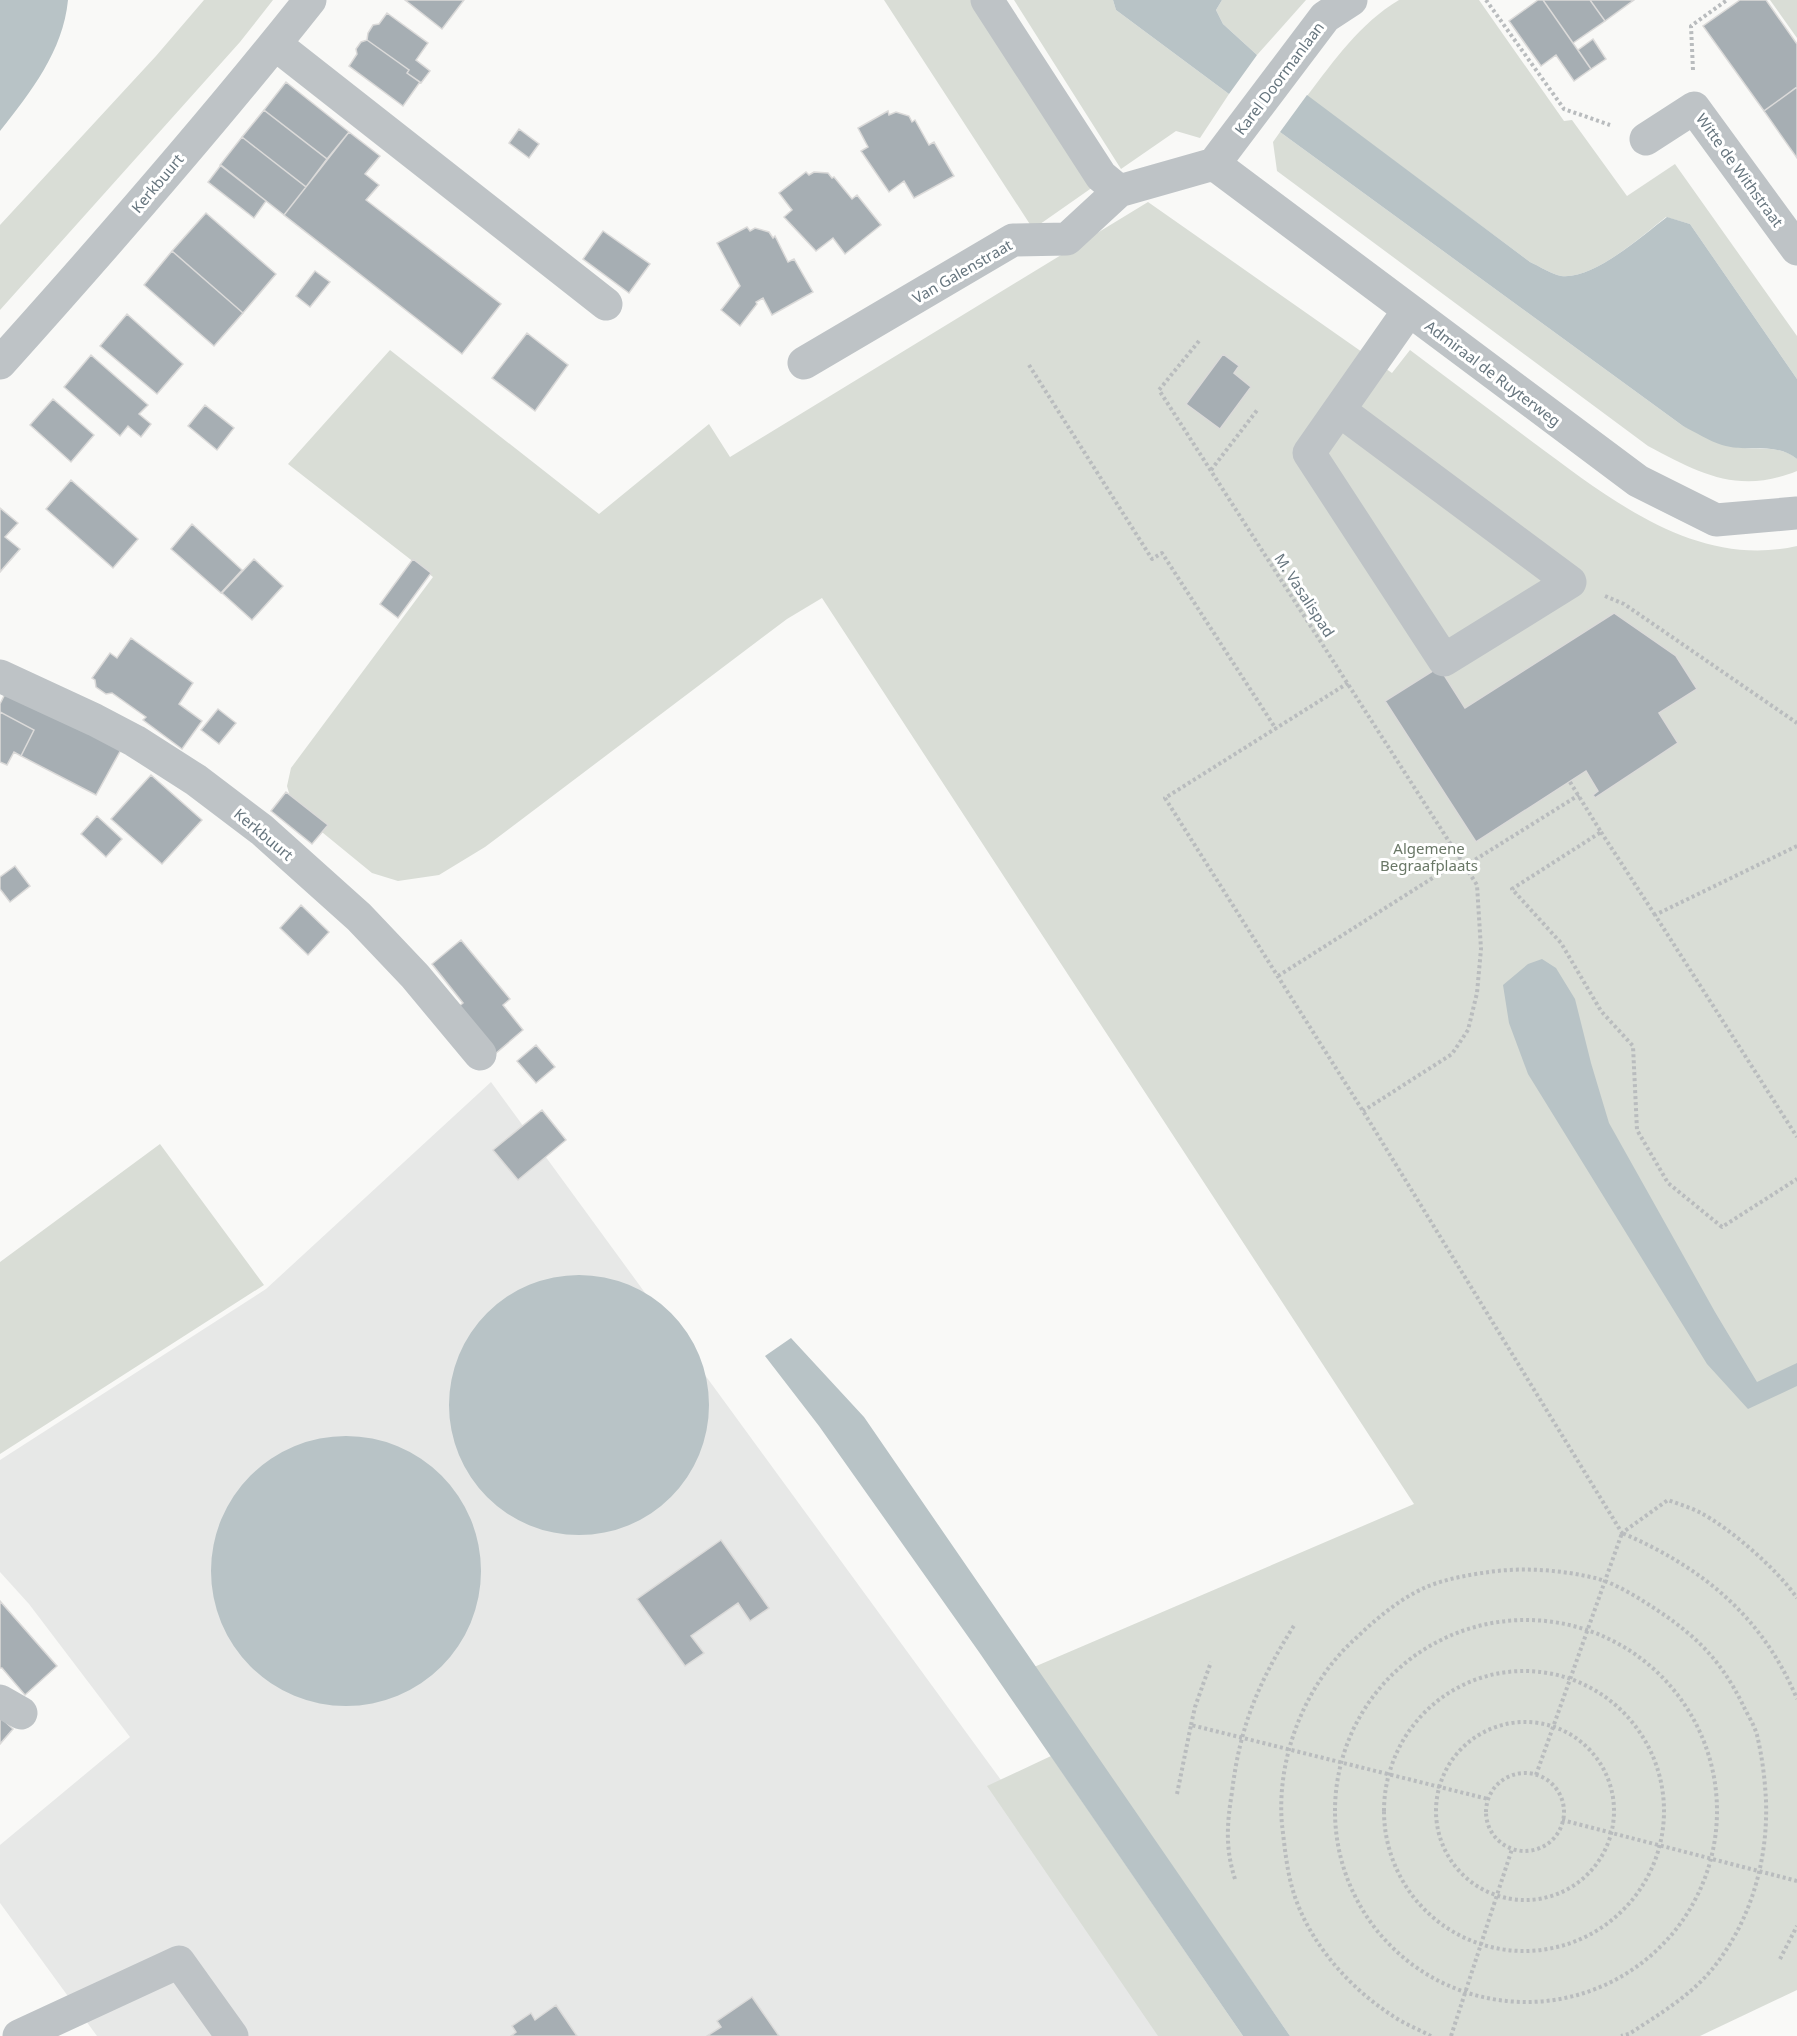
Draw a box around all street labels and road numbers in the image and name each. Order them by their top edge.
street label: Karel Doormanlaan [1230,17,1328,139]
street label: Witte de Withstraat [1692,109,1788,231]
street label: Kerkbuurt [126,149,188,217]
street label: Van Galenstraat [909,234,1016,308]
street label: Admiraal de Ruyterweg [1421,315,1565,431]
street label: M. Vasalispad [1270,549,1340,641]
street label: Kerkbuurt [230,803,298,865]

